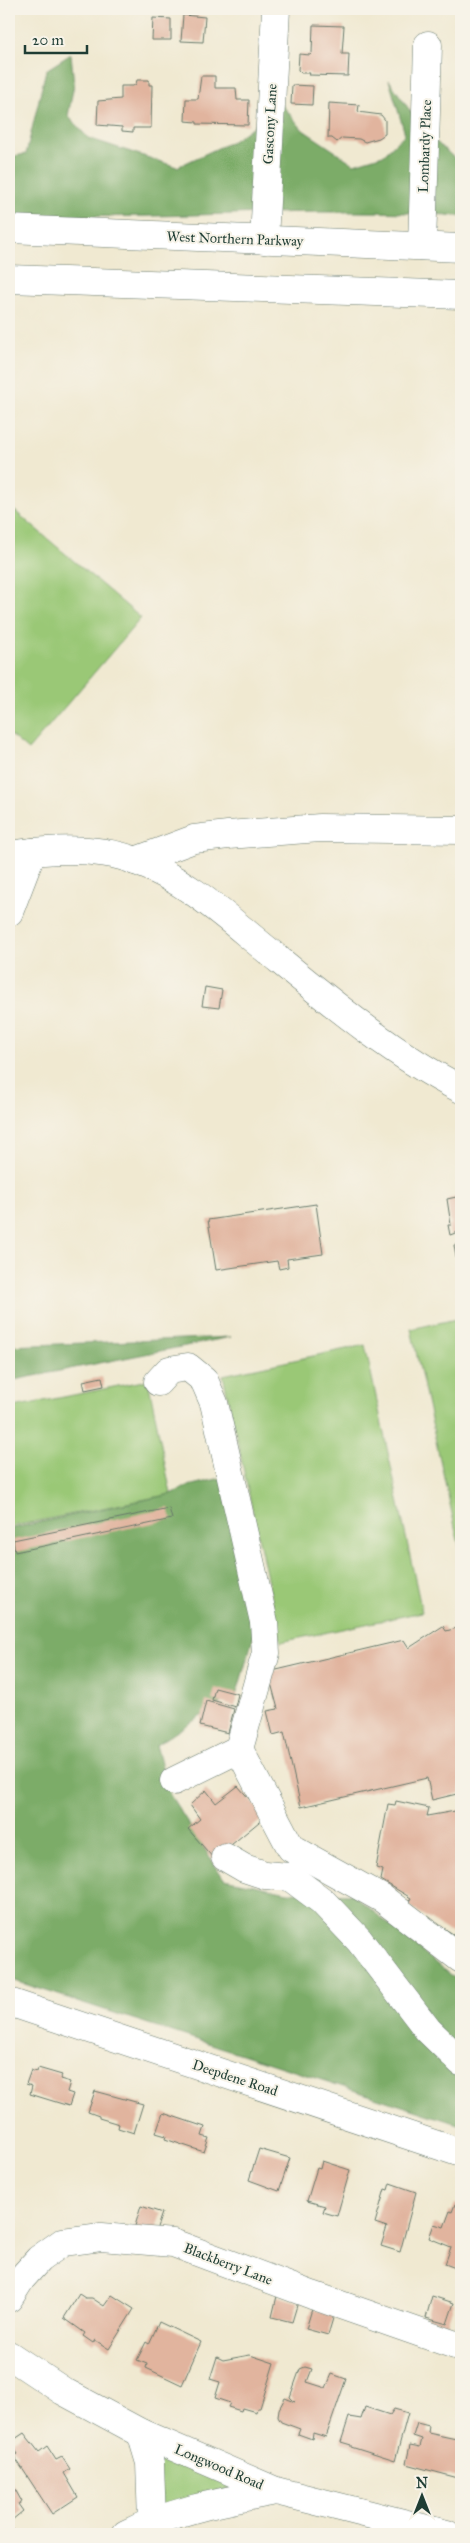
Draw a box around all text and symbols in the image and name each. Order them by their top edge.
scale bar [25,22,88,54]
text: 20 m [32,31,64,49]
street label: Gascony Lane [259,83,281,165]
street label: Lombardy Place [415,99,435,193]
street label: West Northern Parkway [166,228,304,250]
street label: Deepdene Road [190,2056,280,2100]
street label: Blackberry Lane [181,2239,275,2289]
street label: Longwood Road [172,2441,266,2493]
north arrow [398,2470,448,2520]
text: N [416,2475,428,2492]

